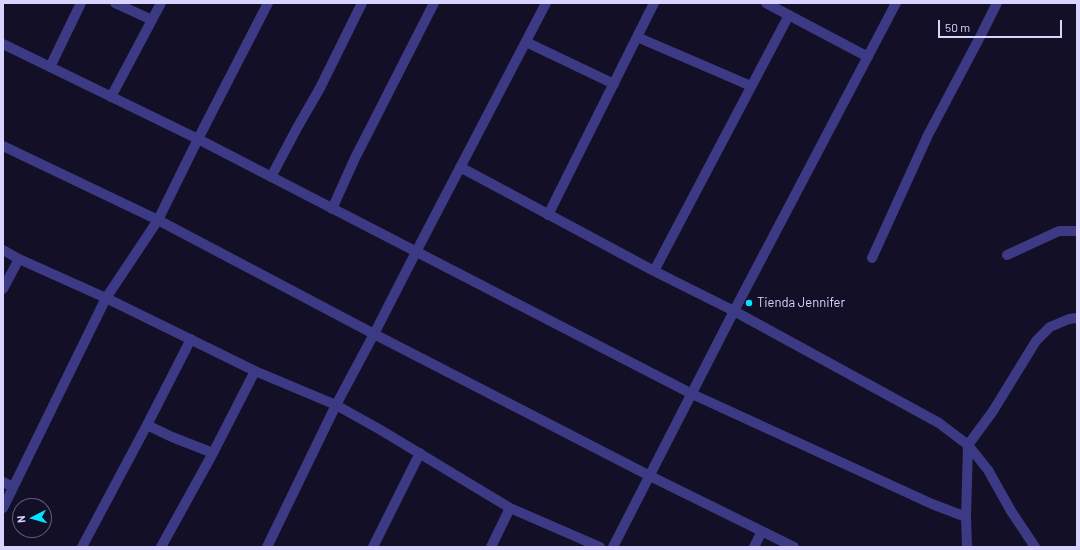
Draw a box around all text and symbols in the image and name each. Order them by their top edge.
scale bar [940,12,1064,38]
text: 50 m [945,20,970,34]
place label: Tienda Jennifer [757,295,845,311]
marker: Tienda Jennifer [744,298,754,308]
north arrow [12,498,52,538]
text: N [14,515,27,524]

